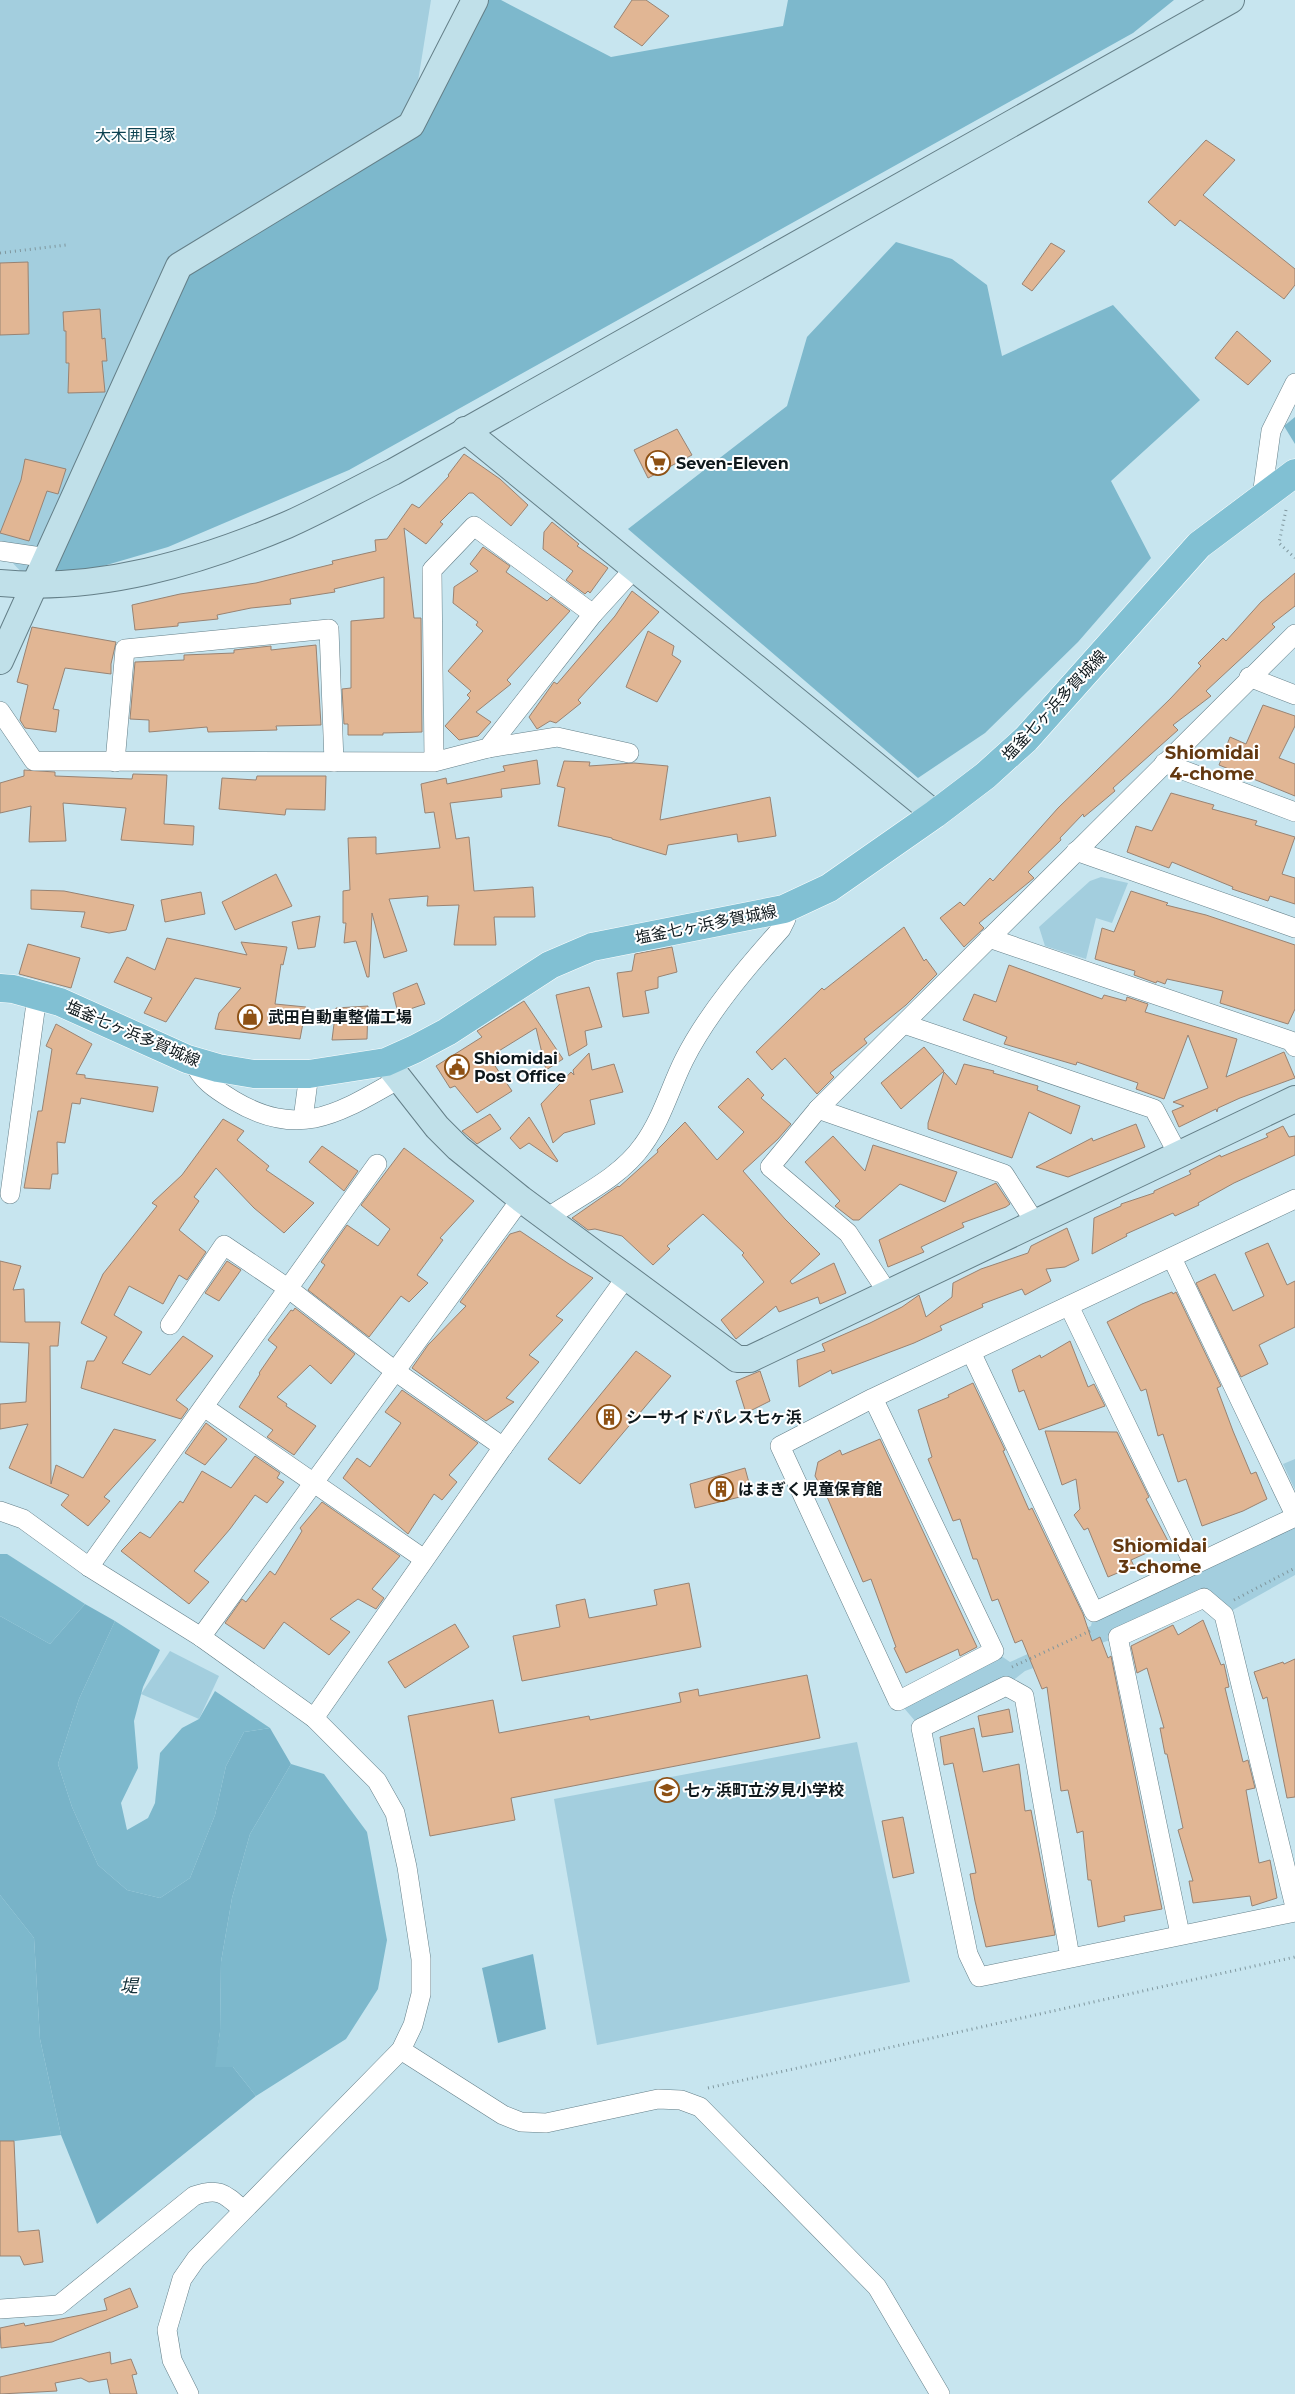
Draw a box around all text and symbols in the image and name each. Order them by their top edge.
park label: 大木囲貝塚 [95,126,175,145]
supermarket icon: Seven-Eleven [645,450,671,476]
place label: Seven-Eleven [676,454,789,473]
street label: 塩釜七ヶ浜多賀城線 [998,646,1110,764]
district label: Shiomidai 4-chome [1165,742,1259,785]
street label: 塩釜七ヶ浜多賀城線 [634,901,779,948]
street label: 塩釜七ヶ浜多賀城線 [63,997,203,1070]
shop icon: 武田自動車整備工場 [237,1004,263,1030]
place label: 武田自動車整備工場 [268,1008,412,1027]
place label: Shiomidai Post Office [474,1049,566,1086]
public building icon: Shiomidai Post Office [444,1054,470,1080]
building icon: シーサイドパレス七ヶ浜 [596,1404,622,1430]
place label: シーサイドパレス七ヶ浜 [626,1408,802,1427]
building icon: はまぎく児童保育館 [708,1476,734,1502]
place label: はまぎく児童保育館 [738,1480,882,1499]
district label: Shiomidai 3-chome [1113,1535,1207,1578]
school or university icon: 七ヶ浜町立汐見小学校 [654,1777,680,1803]
place label: 七ヶ浜町立汐見小学校 [684,1781,844,1800]
water label: 堤 [120,1975,140,1997]

